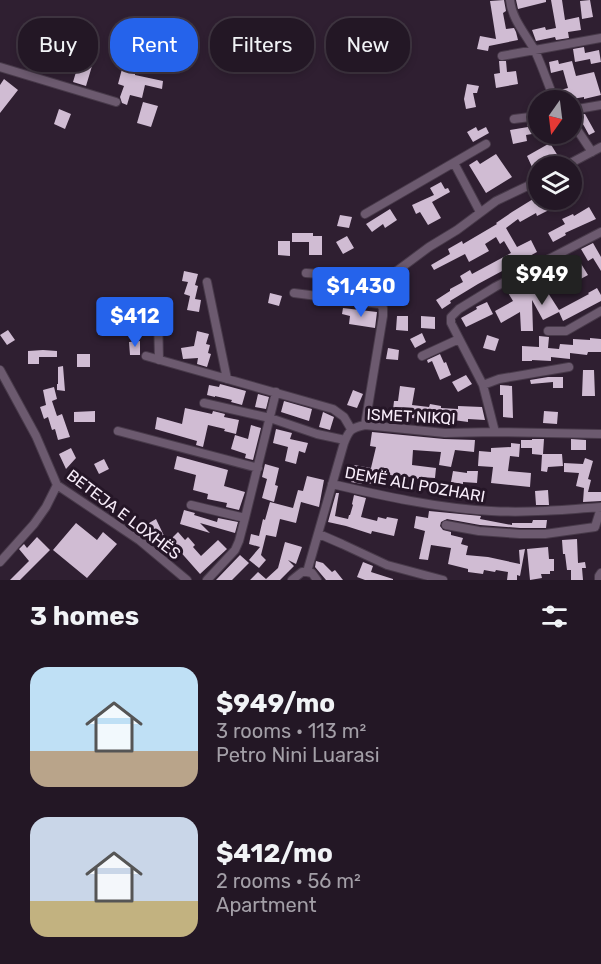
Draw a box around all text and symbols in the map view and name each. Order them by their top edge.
chip: Buy [18,18,98,72]
chip: Rent [110,18,198,72]
chip: Filters [210,18,314,72]
chip: New [326,18,410,72]
north arrow [528,90,582,144]
map controls [528,90,582,210]
button: layers [528,156,582,210]
pin: $949 [506,255,578,306]
text: $949 [516,262,568,286]
pin: $1,430 [312,267,410,318]
text: $1,430 [326,274,396,298]
pin: $412 [99,297,171,348]
text: $412 [110,304,160,328]
street label: ISMET NIKQI [366,405,456,428]
street label: DEMË ALI POZHARI [343,463,487,506]
street label: BETEJA E LOXHËS [63,465,184,563]
icon: filters [538,600,571,633]
text: 3 homes [30,601,139,632]
text: $949/mo [216,688,335,719]
icon: home [78,691,150,763]
text: 3 rooms · 113 m² [216,719,366,743]
text: Petro Nini Luarasi [216,743,380,767]
text: $412/mo [216,838,333,869]
icon: home [78,841,150,913]
text: 2 rooms · 56 m² [216,869,361,893]
text: Apartment [216,893,317,917]

